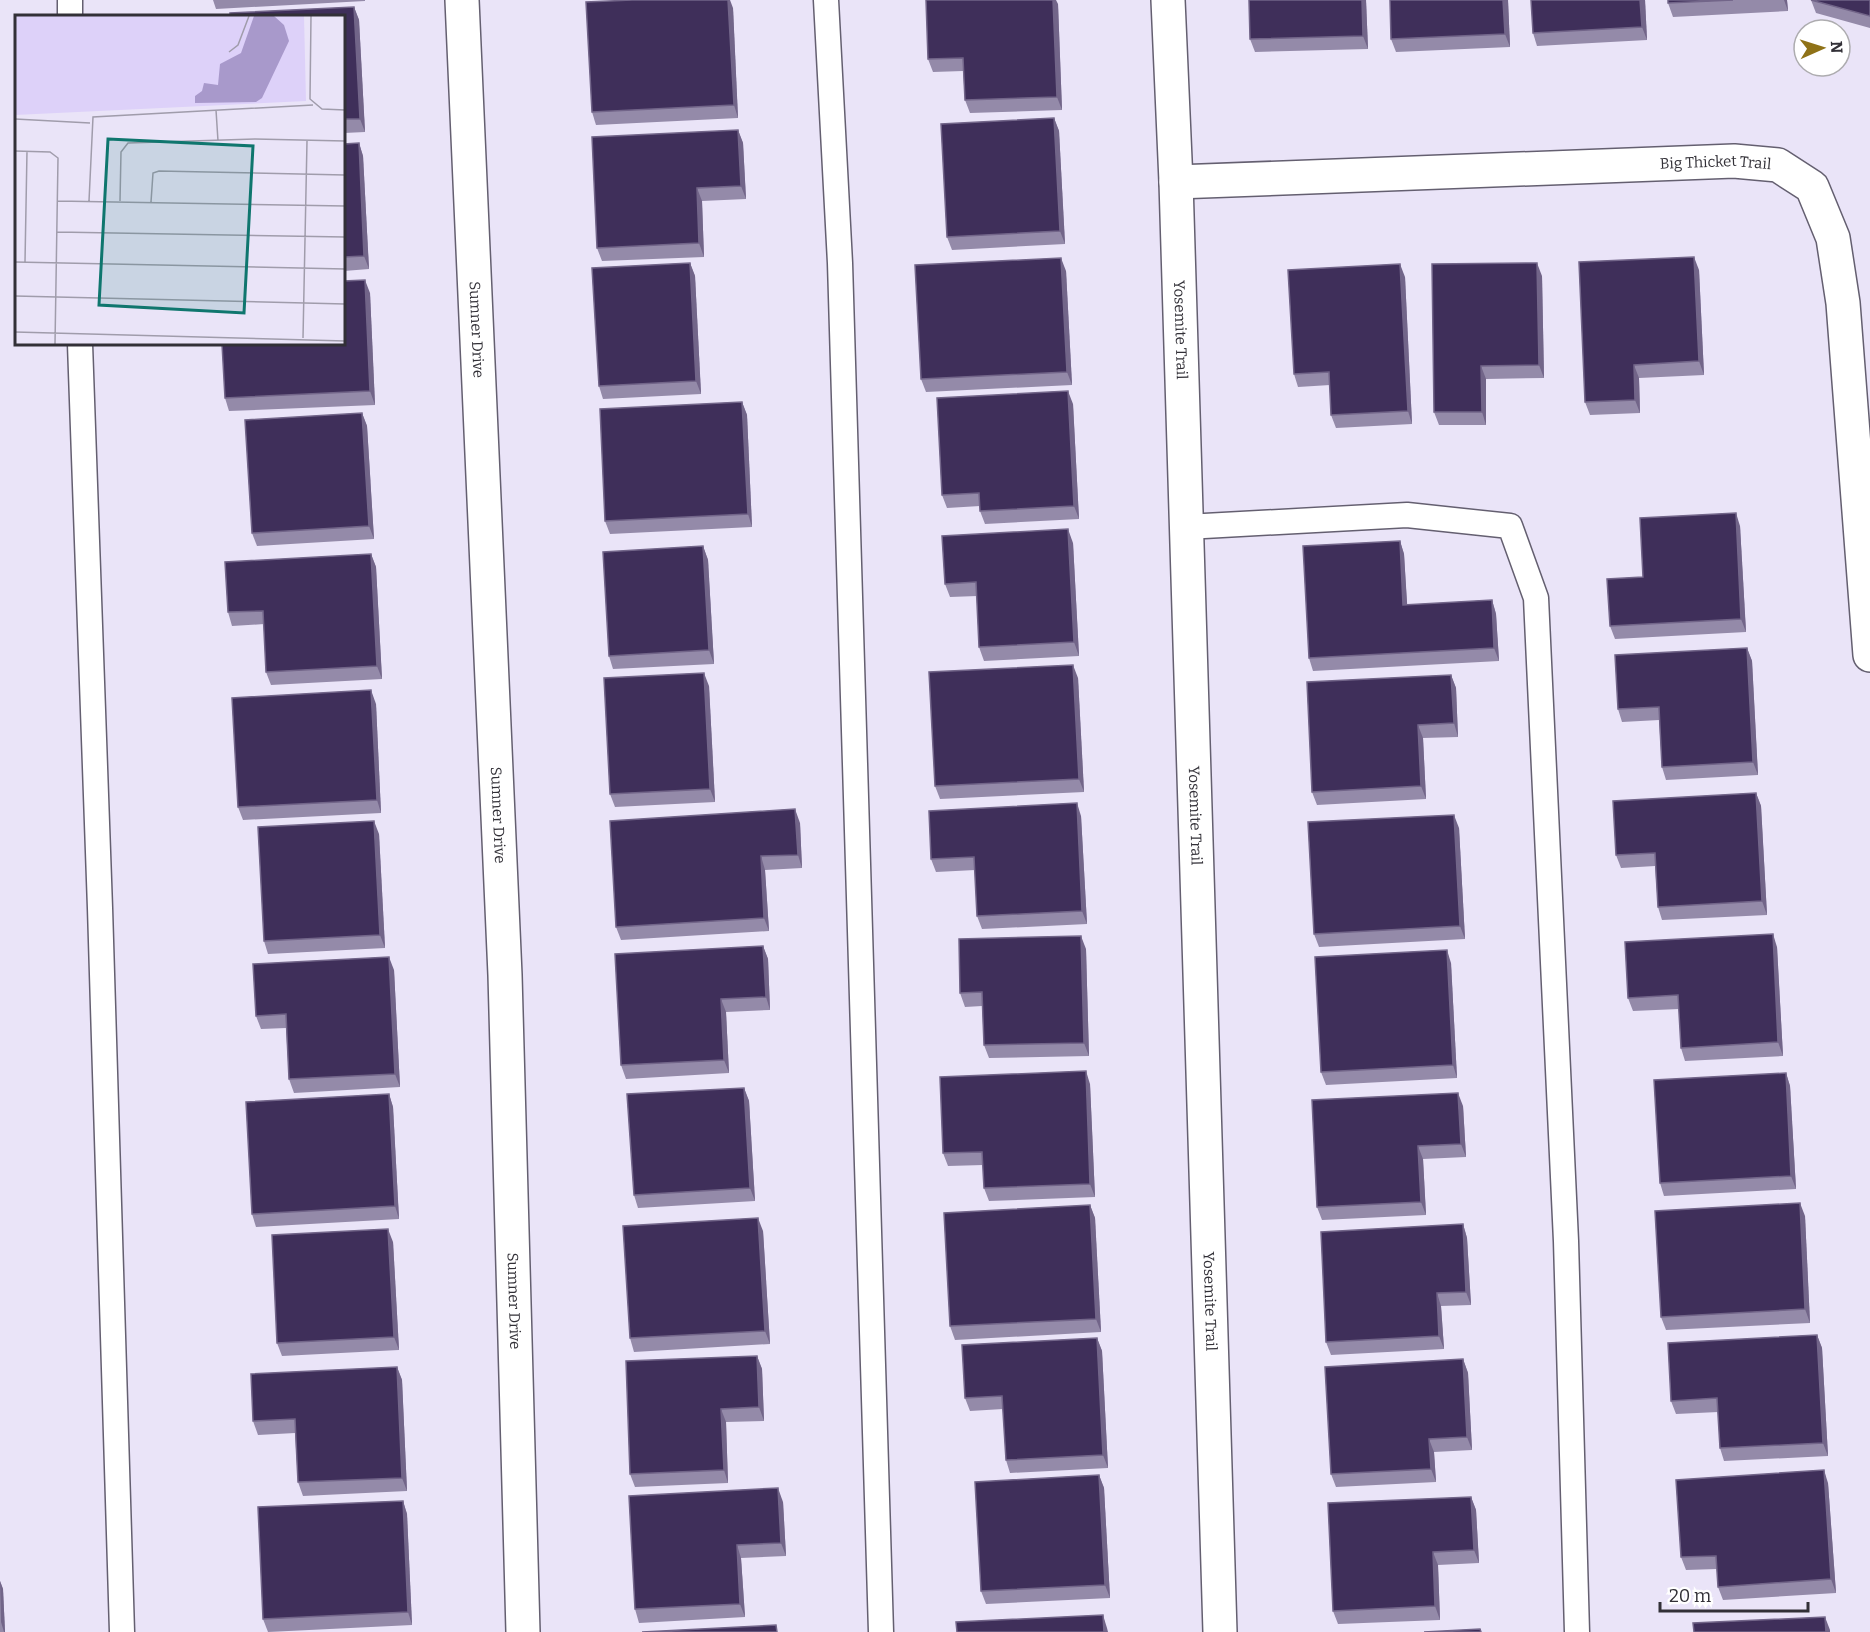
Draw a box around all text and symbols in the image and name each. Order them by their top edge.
inset map [15,15,345,345]
north arrow [1792,18,1852,78]
text: N [1827,41,1846,54]
street label: Big Thicket Trail [1660,152,1772,173]
street label: Yosemite Trail [1170,280,1191,380]
street label: Sumner Drive [465,281,488,378]
street label: Sumner Drive [487,766,509,864]
street label: Yosemite Trail [1185,766,1206,865]
street label: Yosemite Trail [1199,1251,1220,1351]
street label: Sumner Drive [504,1252,524,1350]
scale bar [1660,1575,1808,1613]
text: 20 m [1669,1585,1711,1607]

